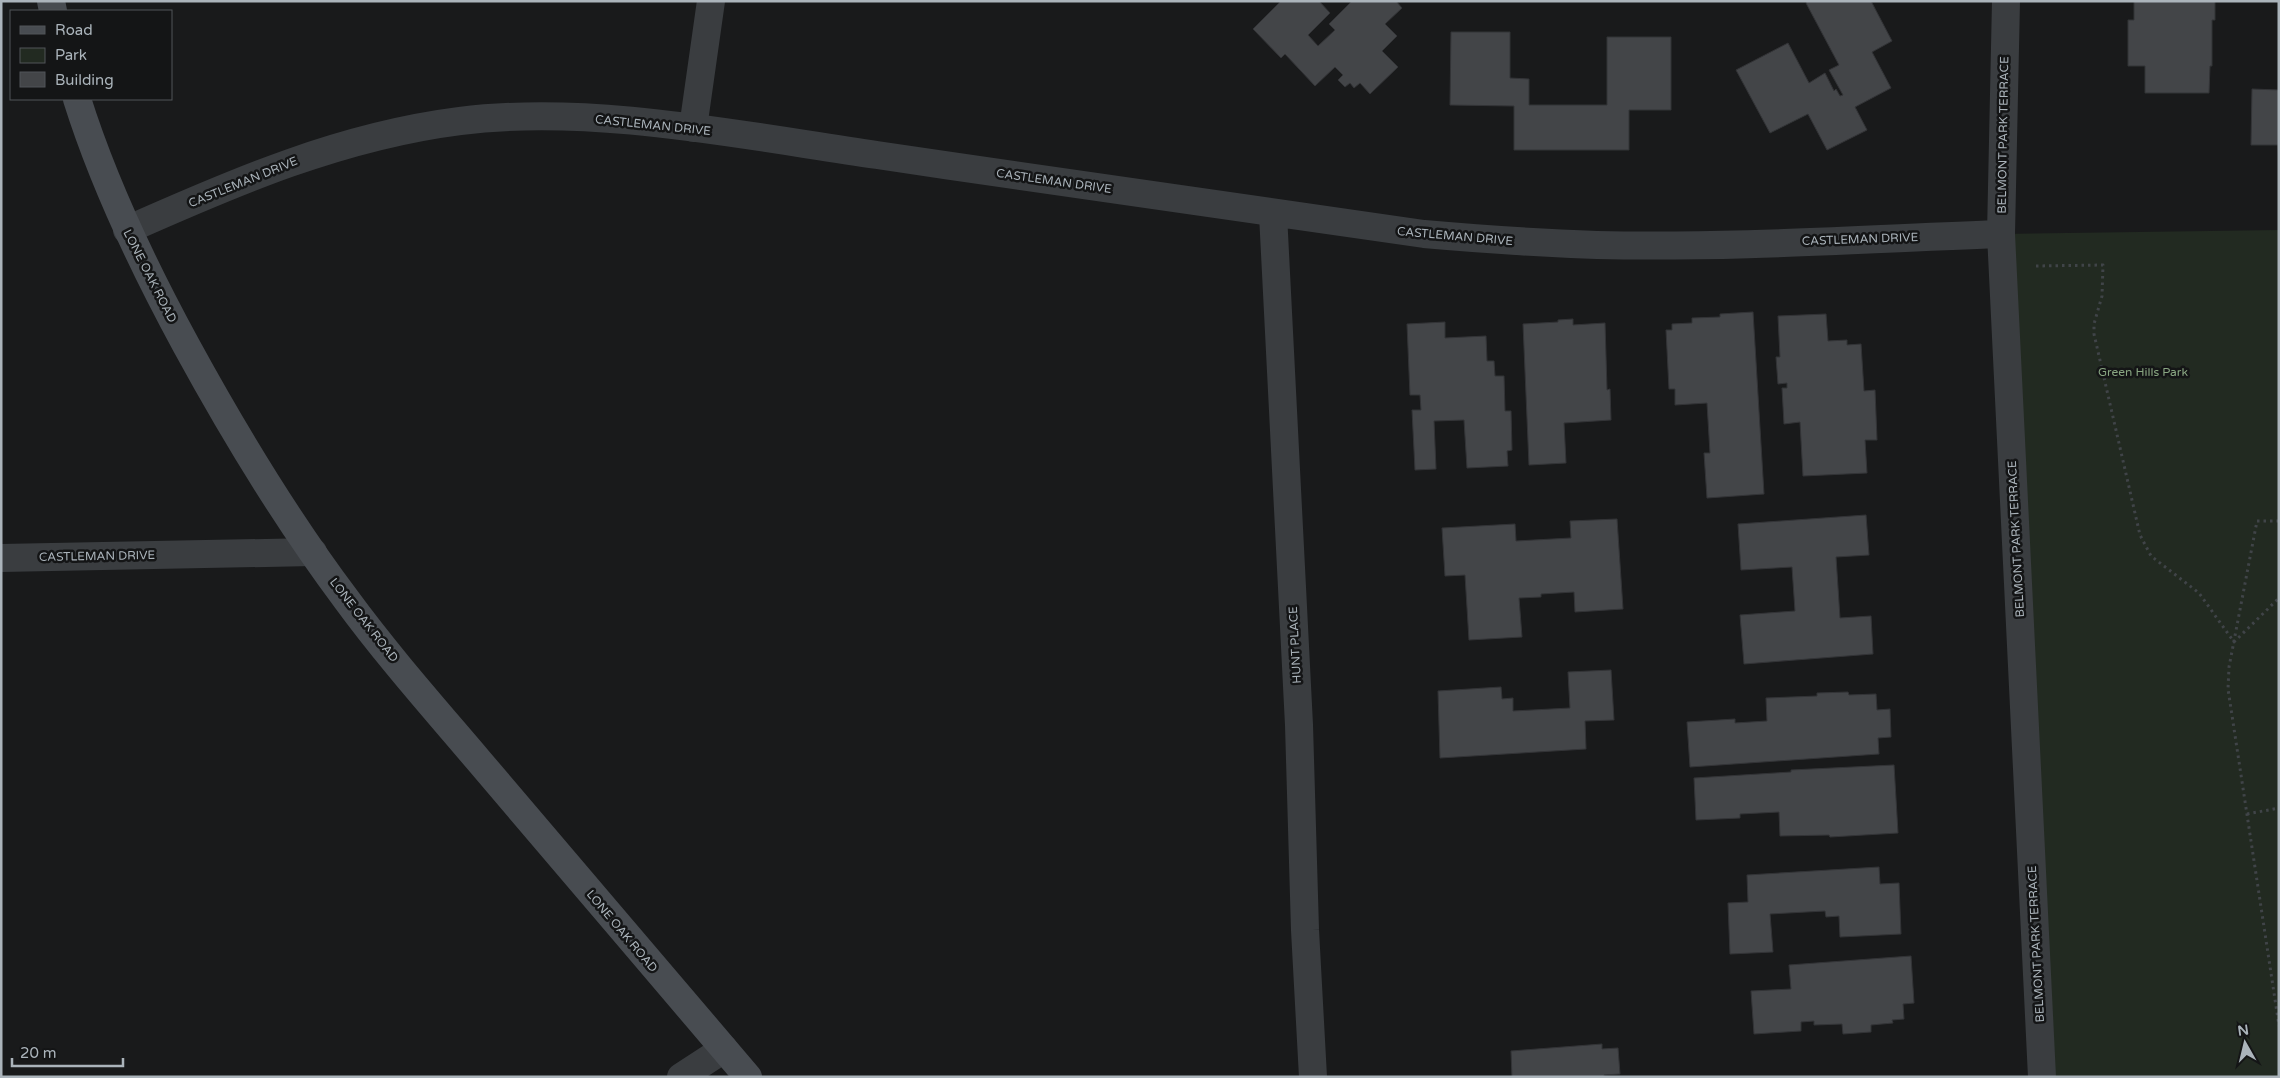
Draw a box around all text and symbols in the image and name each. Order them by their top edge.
legend [10,10,172,100]
text: Road [55,21,93,39]
text: Park [55,46,87,64]
street label: BELMONT PARK TERRACE [1995,56,2011,214]
text: Building [55,71,114,89]
street label: CASTLEMAN DRIVE [594,112,712,138]
street label: CASTLEMAN DRIVE [186,154,300,210]
street label: CASTLEMAN DRIVE [995,166,1113,196]
street label: CASTLEMAN DRIVE [1396,224,1514,248]
street label: LONE OAK ROAD [120,227,180,325]
street label: CASTLEMAN DRIVE [1802,230,1919,248]
park label: Green Hills Park [2098,365,2188,379]
street label: BELMONT PARK TERRACE [2005,460,2027,618]
street label: CASTLEMAN DRIVE [39,548,156,564]
street label: LONE OAK ROAD [327,575,401,665]
street label: HUNT PLACE [1286,605,1304,684]
street label: BELMONT PARK TERRACE [2025,865,2047,1023]
street label: LONE OAK ROAD [584,887,660,975]
north arrow [2220,1018,2270,1068]
text: N [2237,1021,2250,1040]
scale bar [12,1036,124,1068]
text: 20 m [20,1044,57,1062]

